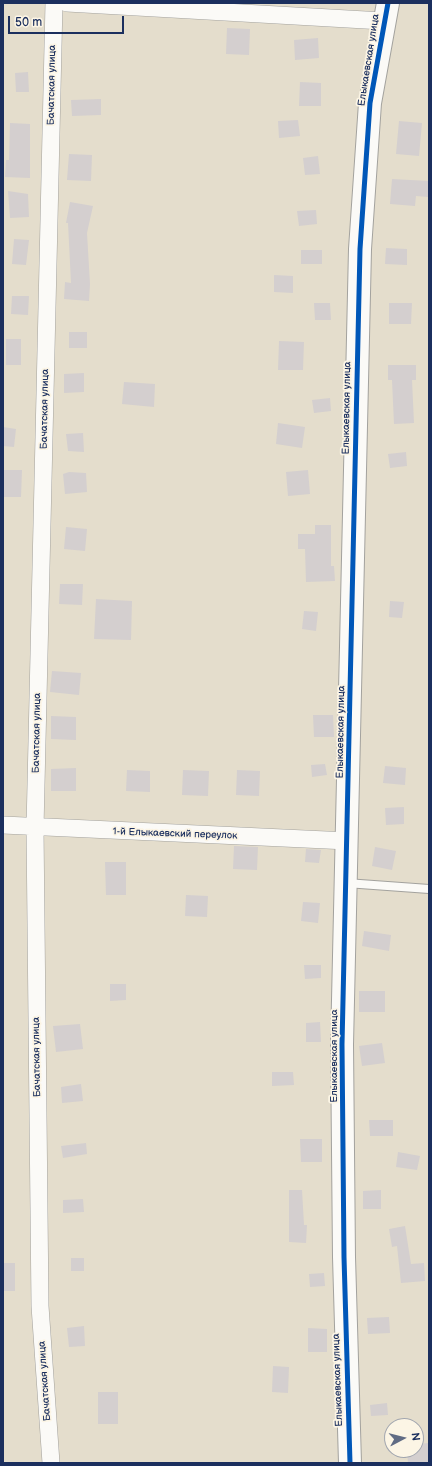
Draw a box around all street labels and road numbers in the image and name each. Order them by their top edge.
street label: Елыкаевская улица [356,13,382,107]
street label: Бачатская улица [45,45,59,125]
street label: Елыкаевская улица [340,361,354,455]
street label: Бачатская улица [38,369,52,449]
street label: Елыкаевская улица [334,685,348,779]
street label: Бачатская улица [30,693,44,773]
street label: 1-й Елыкаевский переулок [112,826,238,842]
street label: Елыкаевская улица [328,1009,340,1103]
street label: Бачатская улица [30,1017,44,1097]
street label: Елыкаевская улица [330,1333,346,1427]
street label: Бачатская улица [36,1341,54,1421]

